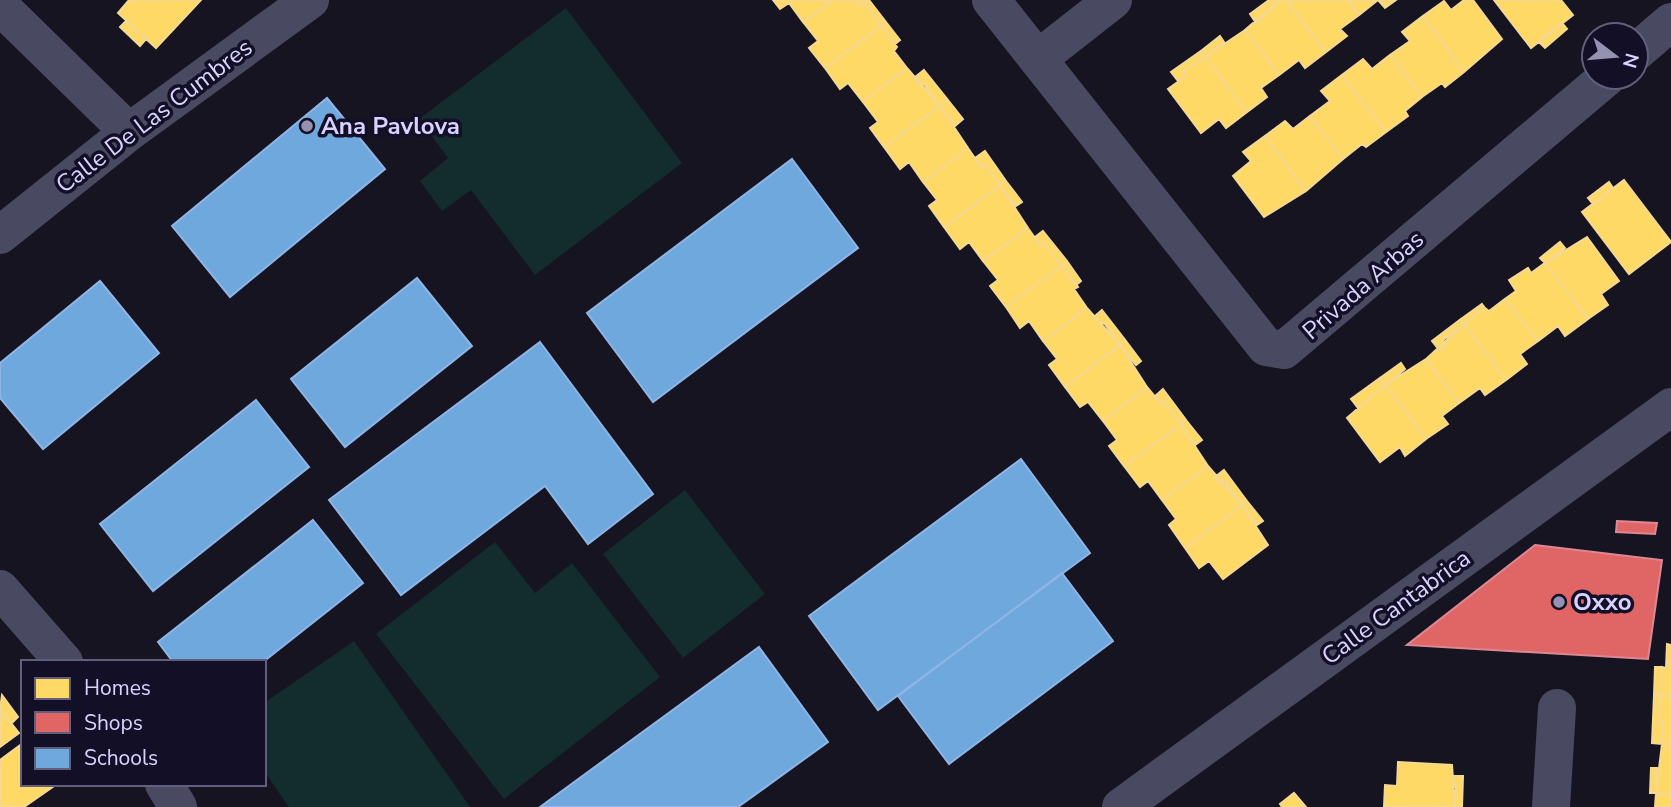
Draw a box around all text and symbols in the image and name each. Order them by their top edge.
north arrow [1580,21,1650,91]
street label: Calle De Las Cumbres [49,32,259,200]
text: N [1616,50,1645,71]
place label: Ana Pavlova [321,110,460,142]
marker: Ana Pavlova [299,118,315,134]
street label: Privada Arbas [1295,223,1431,347]
street label: Calle Cantabrica [1315,542,1477,672]
place label: Oxxo [1573,586,1632,618]
marker: Oxxo [1551,594,1567,610]
legend [21,660,266,786]
text: Homes [84,674,151,702]
text: Shops [84,709,143,737]
text: Schools [84,744,158,772]

